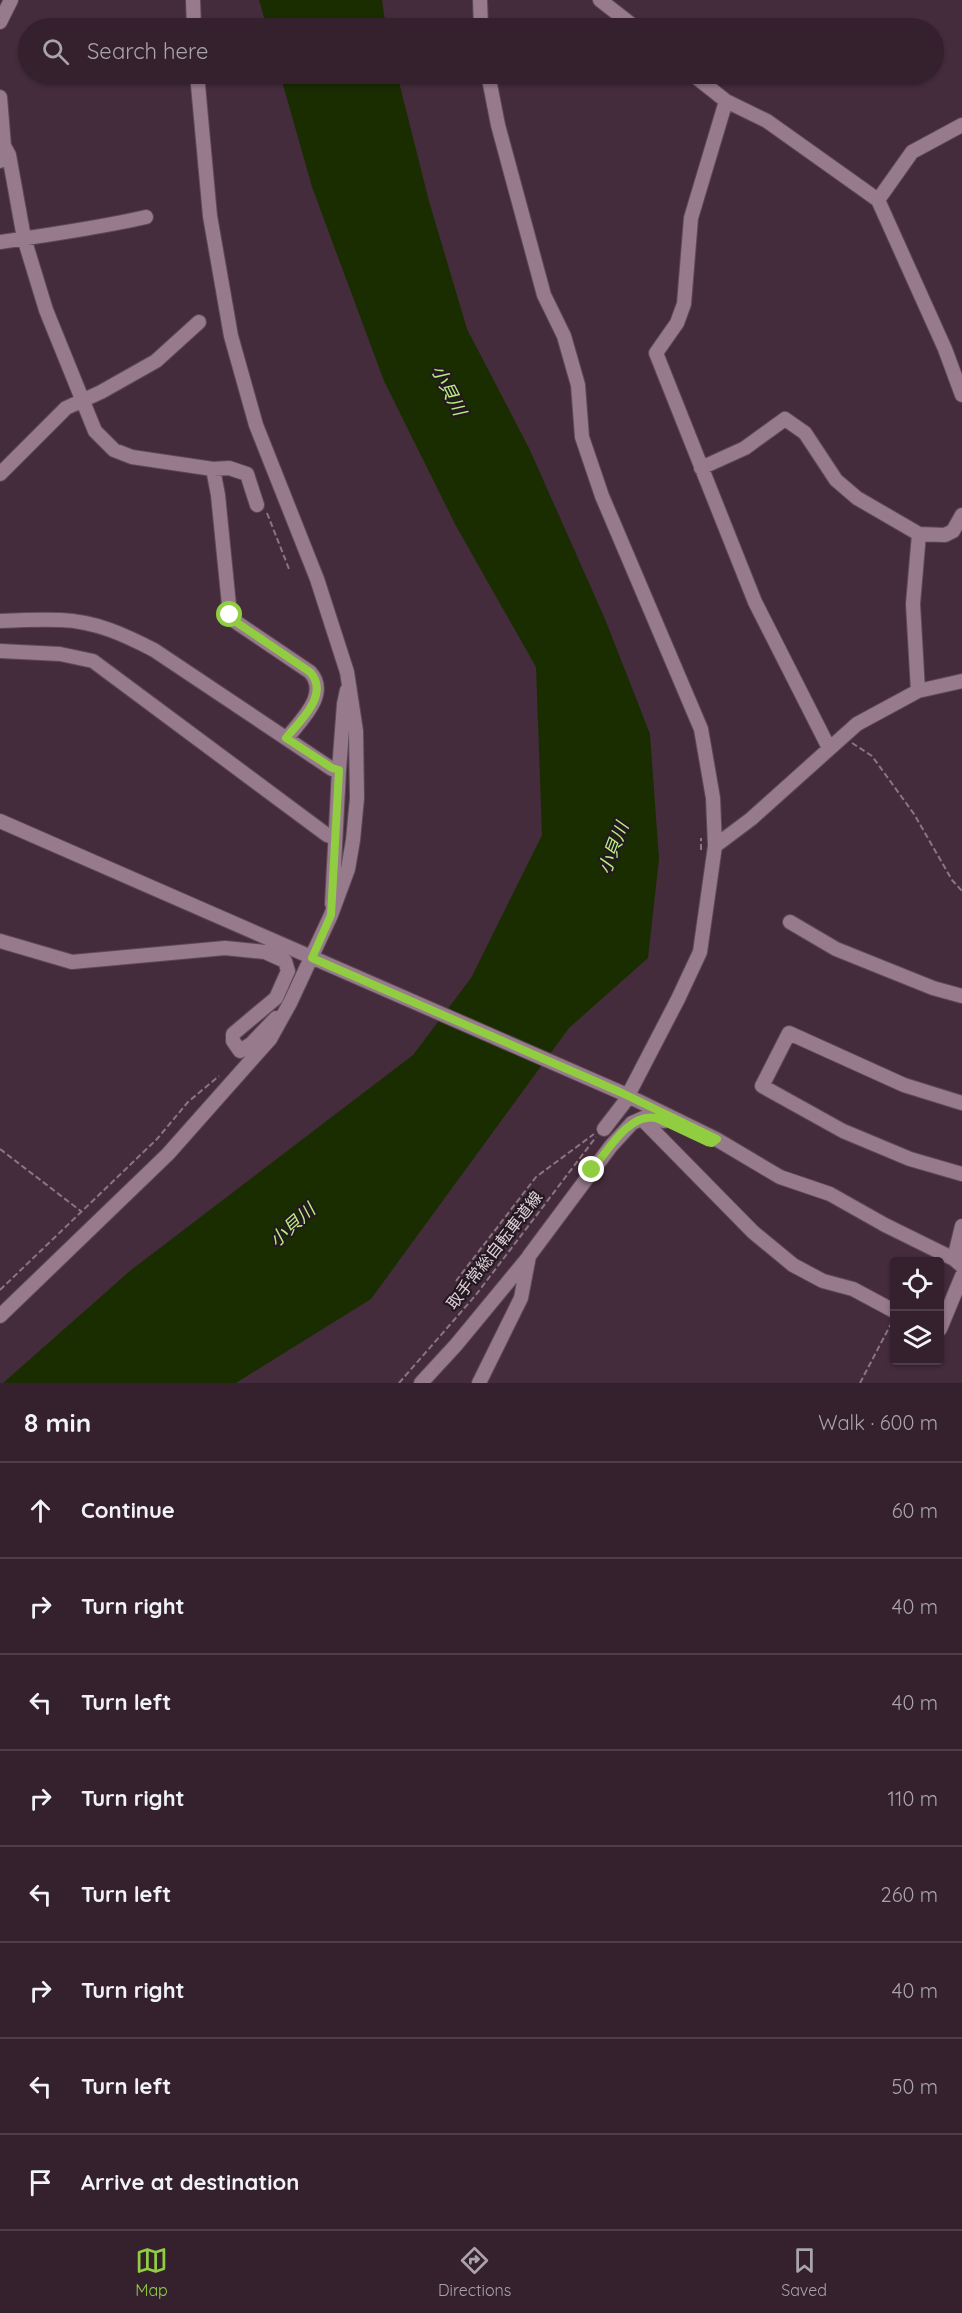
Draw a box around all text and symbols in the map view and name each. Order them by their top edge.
search box [18,18,944,84]
icon: search [39,35,72,68]
text: Search here [87,37,208,65]
water label: 小貝川 [426,361,472,421]
route start [216,601,242,627]
water label: 小貝川 [593,817,634,877]
route end [578,1156,604,1182]
street label: 取手常総自転車道線 [442,1187,546,1313]
water label: 小貝川 [264,1197,321,1252]
map controls [890,1257,944,1365]
button: locate [890,1257,944,1311]
button: layers [890,1311,944,1365]
text: 8 min [24,1406,91,1439]
text: Walk · 600 m [818,1410,938,1435]
icon: ahead [24,1494,57,1527]
text: Continue [81,1496,175,1524]
text: 60 m [892,1498,938,1523]
icon: right [24,1590,57,1623]
text: Turn right [81,1592,185,1620]
text: 40 m [892,1594,938,1619]
icon: left [24,1686,57,1719]
text: Turn left [81,1688,171,1716]
text: 40 m [892,1690,938,1715]
icon: right [24,1782,57,1815]
text: Turn right [81,1784,185,1812]
text: 110 m [888,1786,938,1811]
icon: left [24,1878,57,1911]
text: Turn left [81,1880,171,1908]
text: 260 m [881,1882,938,1907]
icon: right [24,1974,57,2007]
text: Turn right [81,1976,185,2004]
text: 40 m [892,1978,938,2003]
icon: left [24,2070,57,2103]
text: Turn left [81,2072,171,2100]
text: 50 m [892,2074,938,2099]
icon: arrive [24,2166,57,2199]
text: Arrive at destination [81,2168,299,2196]
tab: Map [135,2244,168,2300]
tab: Directions [438,2244,511,2300]
tab: Saved [781,2244,827,2300]

